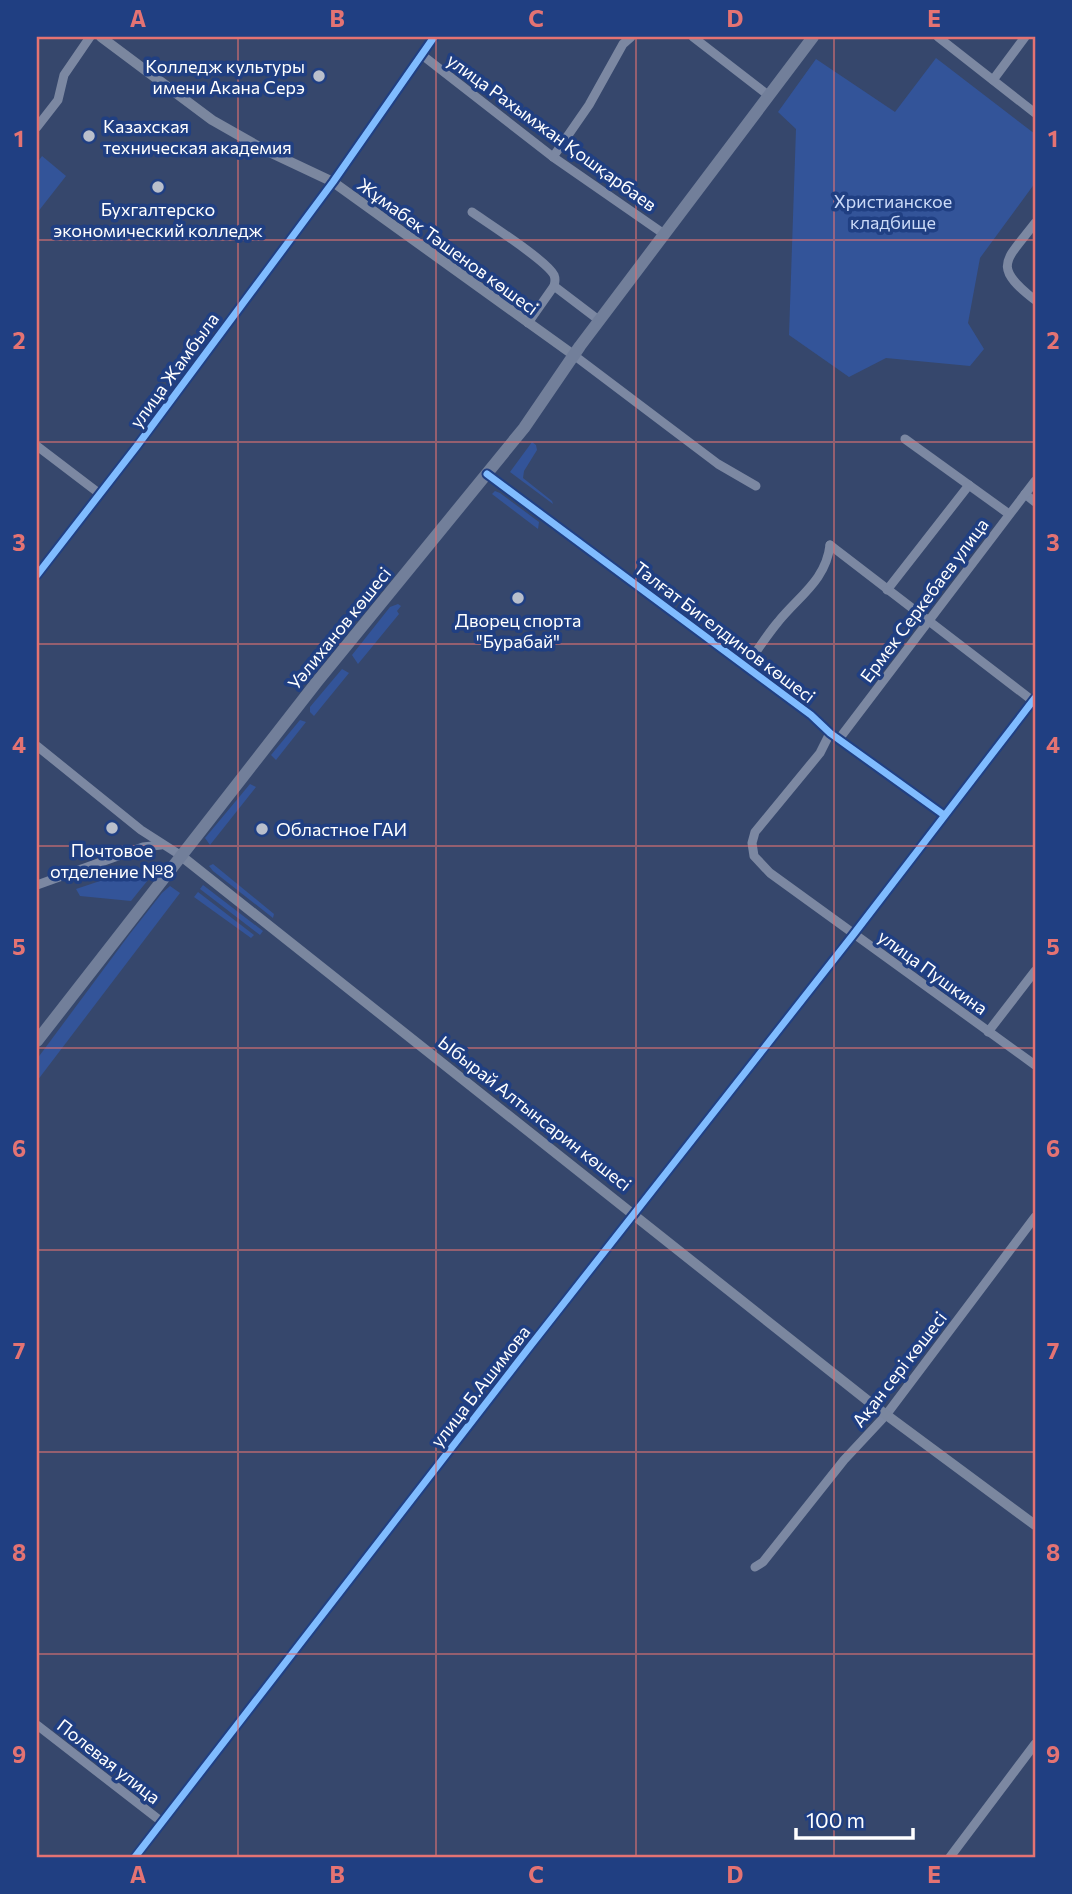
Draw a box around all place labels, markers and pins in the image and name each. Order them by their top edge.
place label: Колледж культуры имени Акана Серэ [145,55,305,98]
marker: Колледж культуры имени Акана Серэ [311,68,327,84]
place label: Казахская техническая академия [103,115,292,158]
marker: Казахская техническая академия [81,128,97,144]
marker: Бухгалтерско экономический колледж [150,179,166,195]
place label: Бухгалтерско экономический колледж [53,198,263,241]
marker: Дворец спорта "Бурабай" [510,590,526,606]
place label: Дворец спорта "Бурабай" [455,609,581,652]
place label: Областное ГАИ [276,818,407,840]
marker: Почтовое отделение №8 [104,820,120,836]
marker: Областное ГАИ [254,821,270,837]
place label: Почтовое отделение №8 [50,839,174,882]

